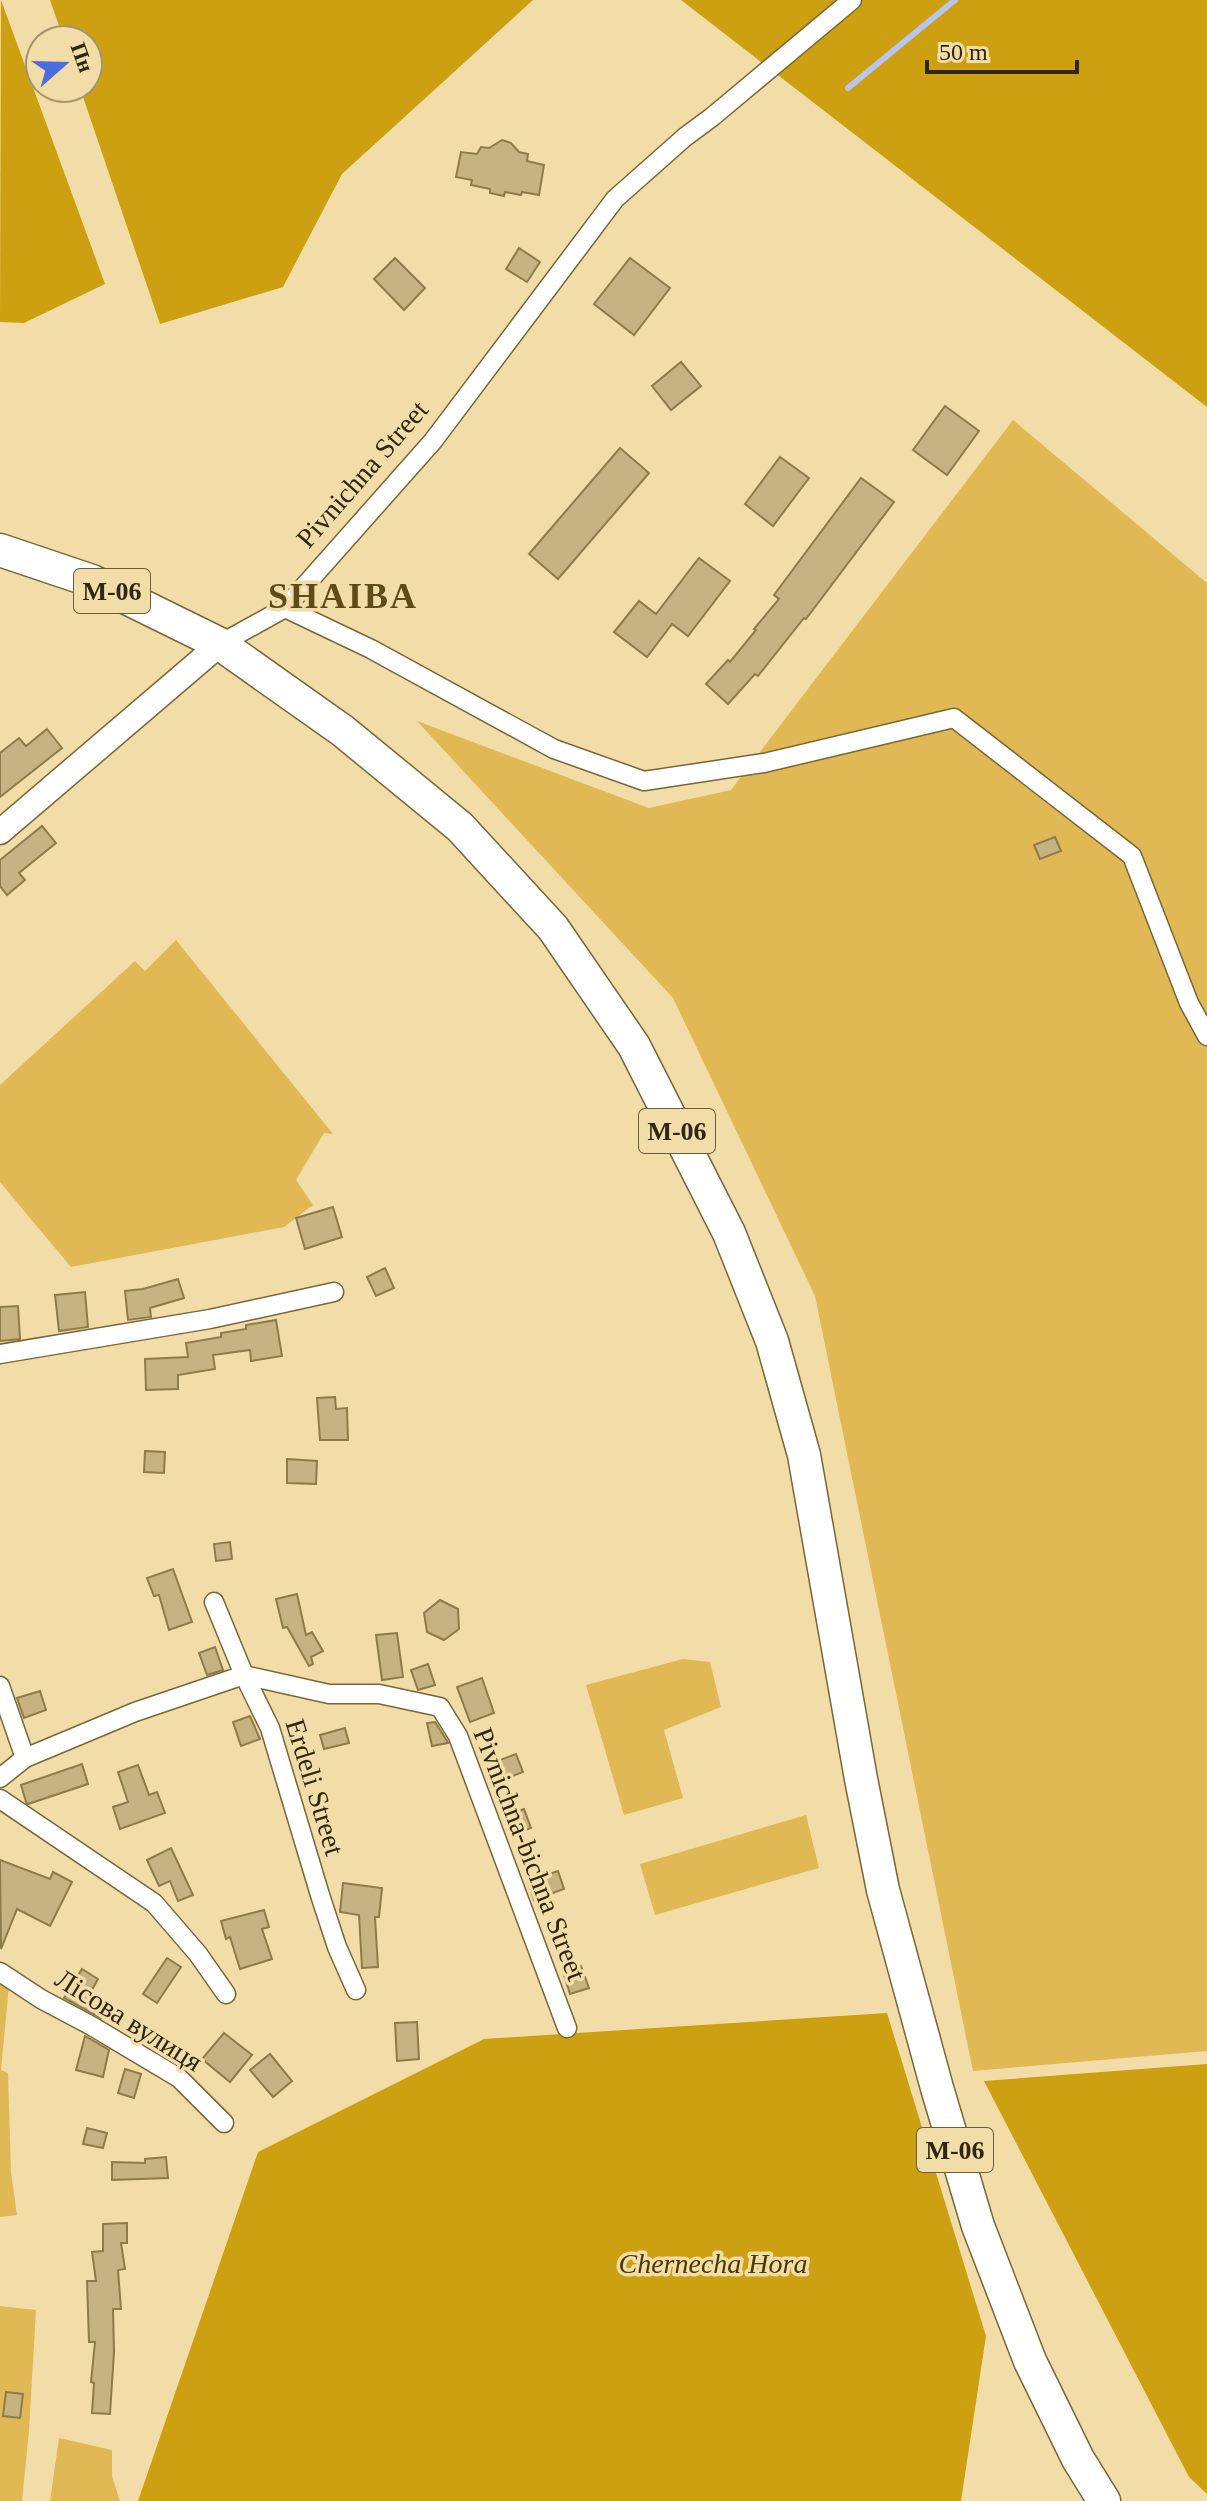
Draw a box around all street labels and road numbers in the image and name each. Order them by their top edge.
street label: Pivnichna Street [290,394,434,554]
road number: М-06 [74,569,150,613]
road number: М-06 [639,1109,715,1153]
street label: Erdeli Street [280,1715,350,1859]
street label: Pivnichna-bichna Street [467,1723,593,1985]
street label: Лісова вулиця [50,1963,208,2078]
road number: М-06 [917,2128,993,2172]

